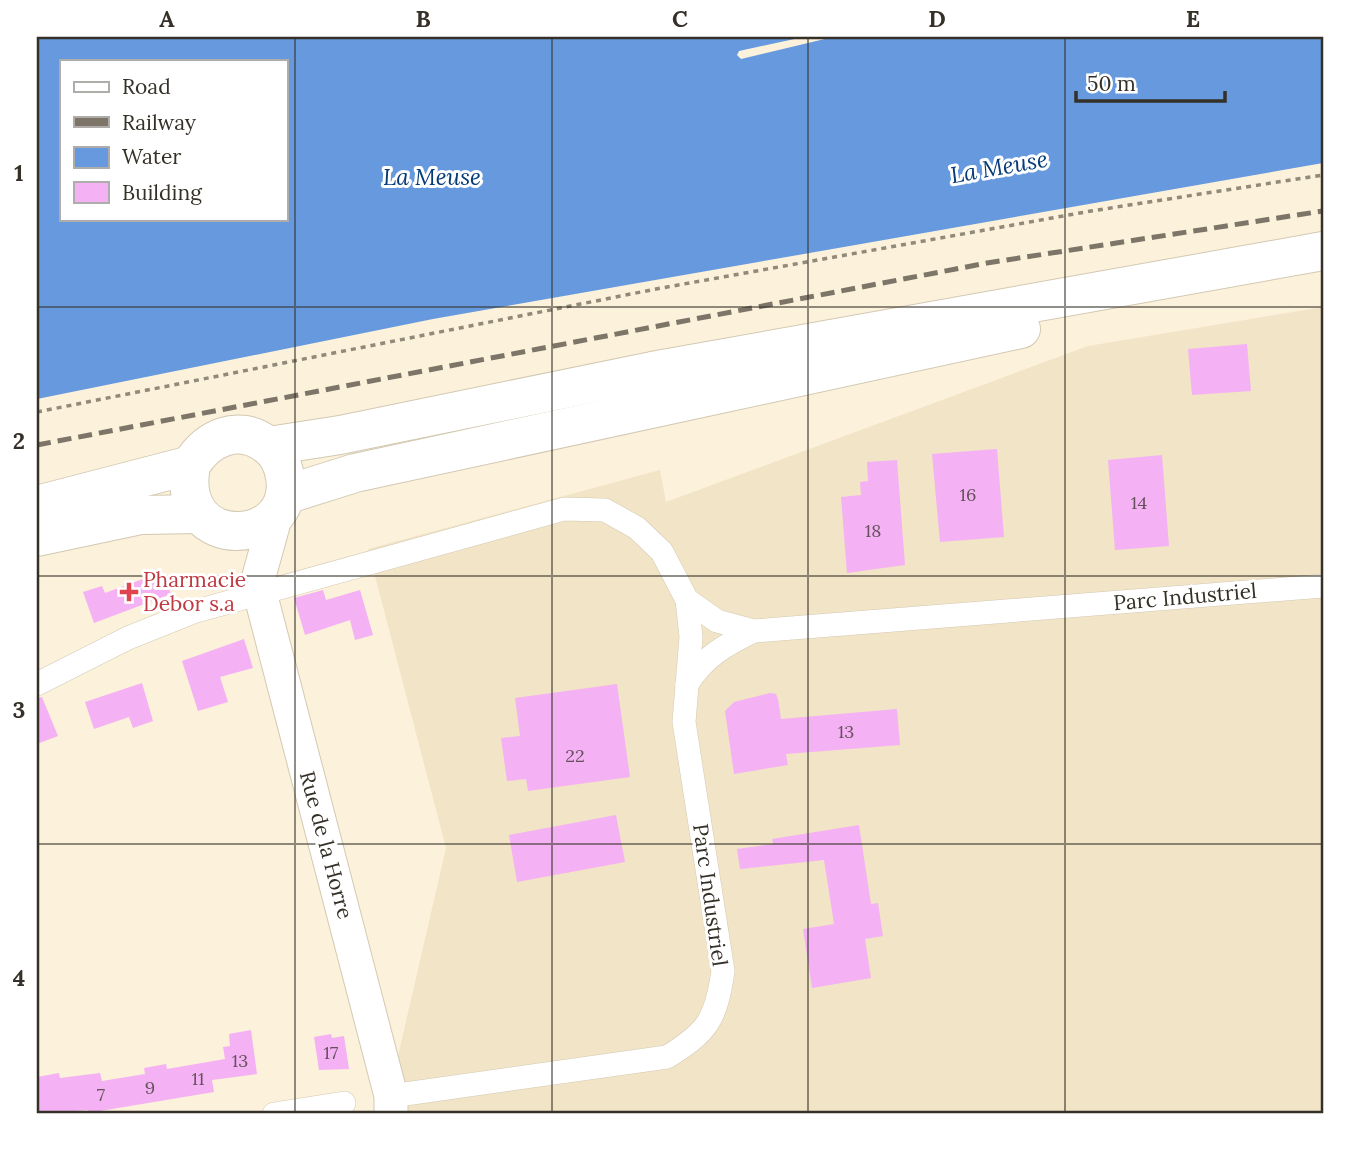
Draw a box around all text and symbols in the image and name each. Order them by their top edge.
text: A [159,4,175,33]
text: B [415,4,431,33]
text: C [672,4,688,33]
text: D [928,4,946,33]
text: E [1186,4,1200,33]
legend [60,60,287,220]
scale bar [1076,60,1225,104]
text: 50 m [1087,70,1136,97]
text: Road [122,73,171,100]
text: Railway [122,109,196,136]
text: Water [122,143,181,170]
water label: La Meuse [948,144,1050,189]
text: 1 [14,158,24,187]
water label: La Meuse [383,162,481,191]
text: Building [122,179,202,206]
text: 2 [13,426,25,455]
house number: 16 [960,483,976,506]
house number: 14 [1131,491,1147,514]
house number: 18 [865,519,881,542]
place label: Pharmacie Debor s.a [143,566,246,617]
street label: Parc Industriel [1112,577,1258,616]
marker: Pharmacie Debor s.a [121,584,137,600]
text: 3 [13,695,25,724]
house number: 13 [838,720,854,743]
house number: 22 [565,744,585,767]
street label: Rue de la Horre [294,768,359,922]
street label: Parc Industriel [687,822,734,968]
text: 4 [13,963,25,992]
house number: 17 [324,1041,338,1064]
house number: 13 [232,1049,248,1072]
house number: 11 [191,1067,205,1090]
house number: 9 [145,1076,155,1099]
house number: 7 [97,1083,105,1106]

